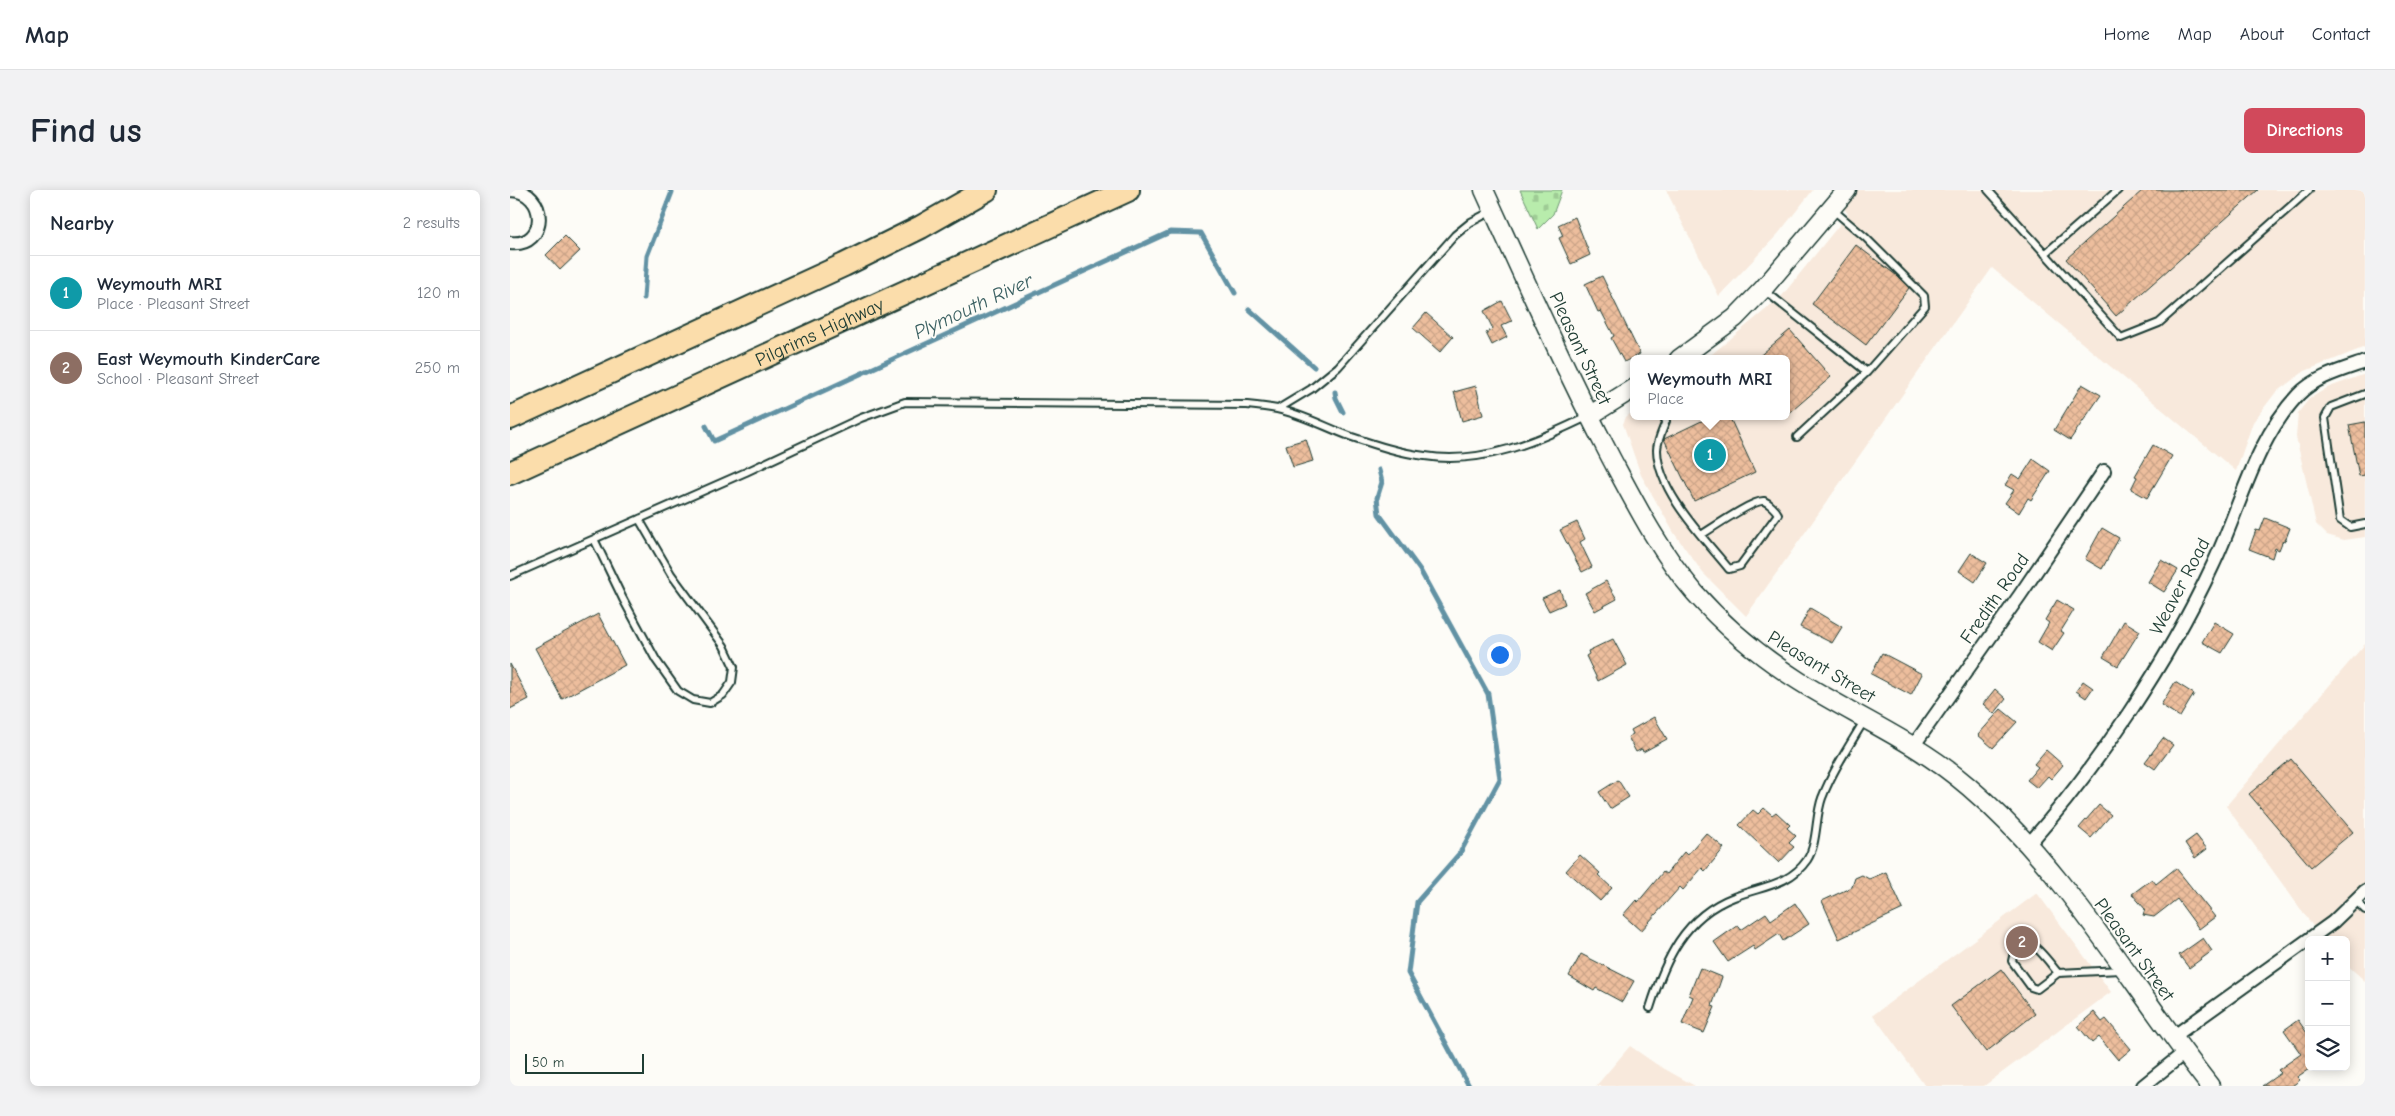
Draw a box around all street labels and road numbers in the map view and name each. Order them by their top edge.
street label: Pleasant Street [1544,289,1616,409]
street label: Pilgrims Highway [752,293,888,371]
street label: Weaver Road [2145,534,2215,639]
street label: Fredith Road [1956,549,2034,648]
street label: Pleasant Street [1764,626,1880,708]
street label: Pleasant Street [2090,894,2179,1006]

